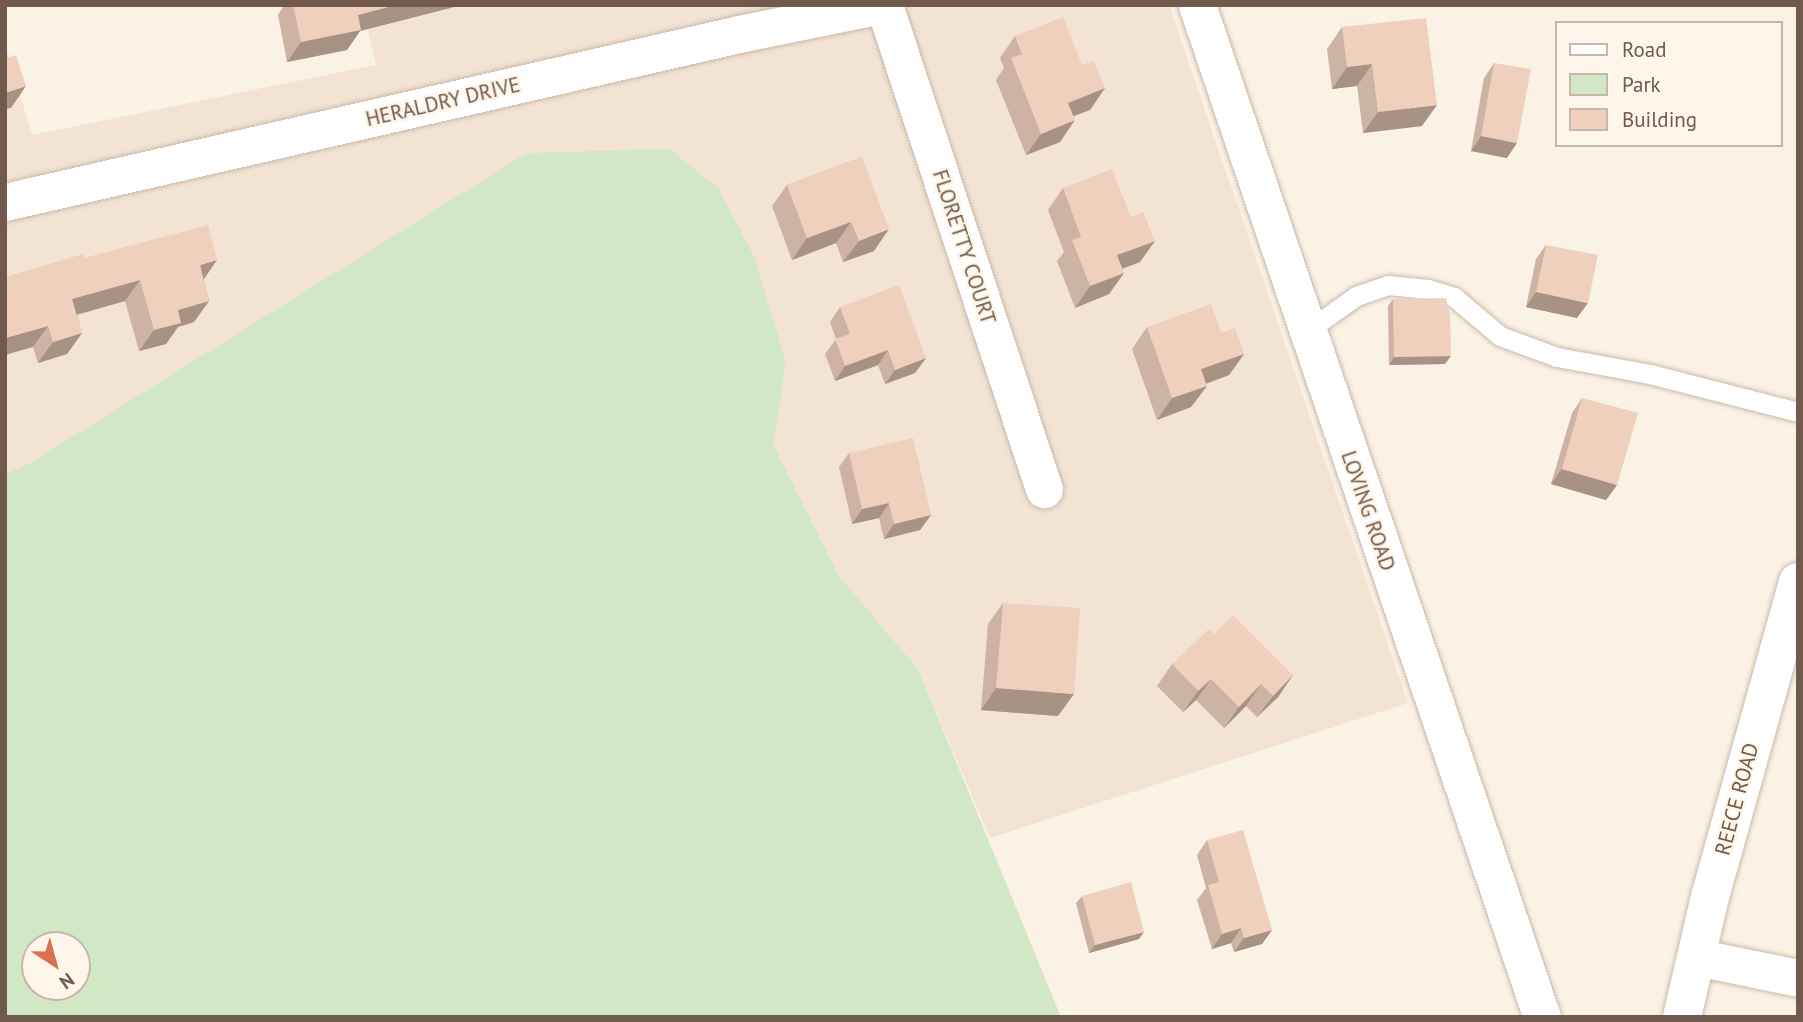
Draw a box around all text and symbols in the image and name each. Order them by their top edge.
legend [1554,21,1782,147]
text: Road [1622,36,1666,63]
text: Park [1622,71,1661,98]
street label: HERALDRY DRIVE [363,72,523,132]
text: Building [1622,106,1697,133]
street label: FLORETTY COURT [927,166,1001,328]
street label: LOVING ROAD [1336,448,1400,574]
street label: REECE ROAD [1710,740,1764,858]
north arrow [21,931,91,1001]
text: N [55,968,79,995]

